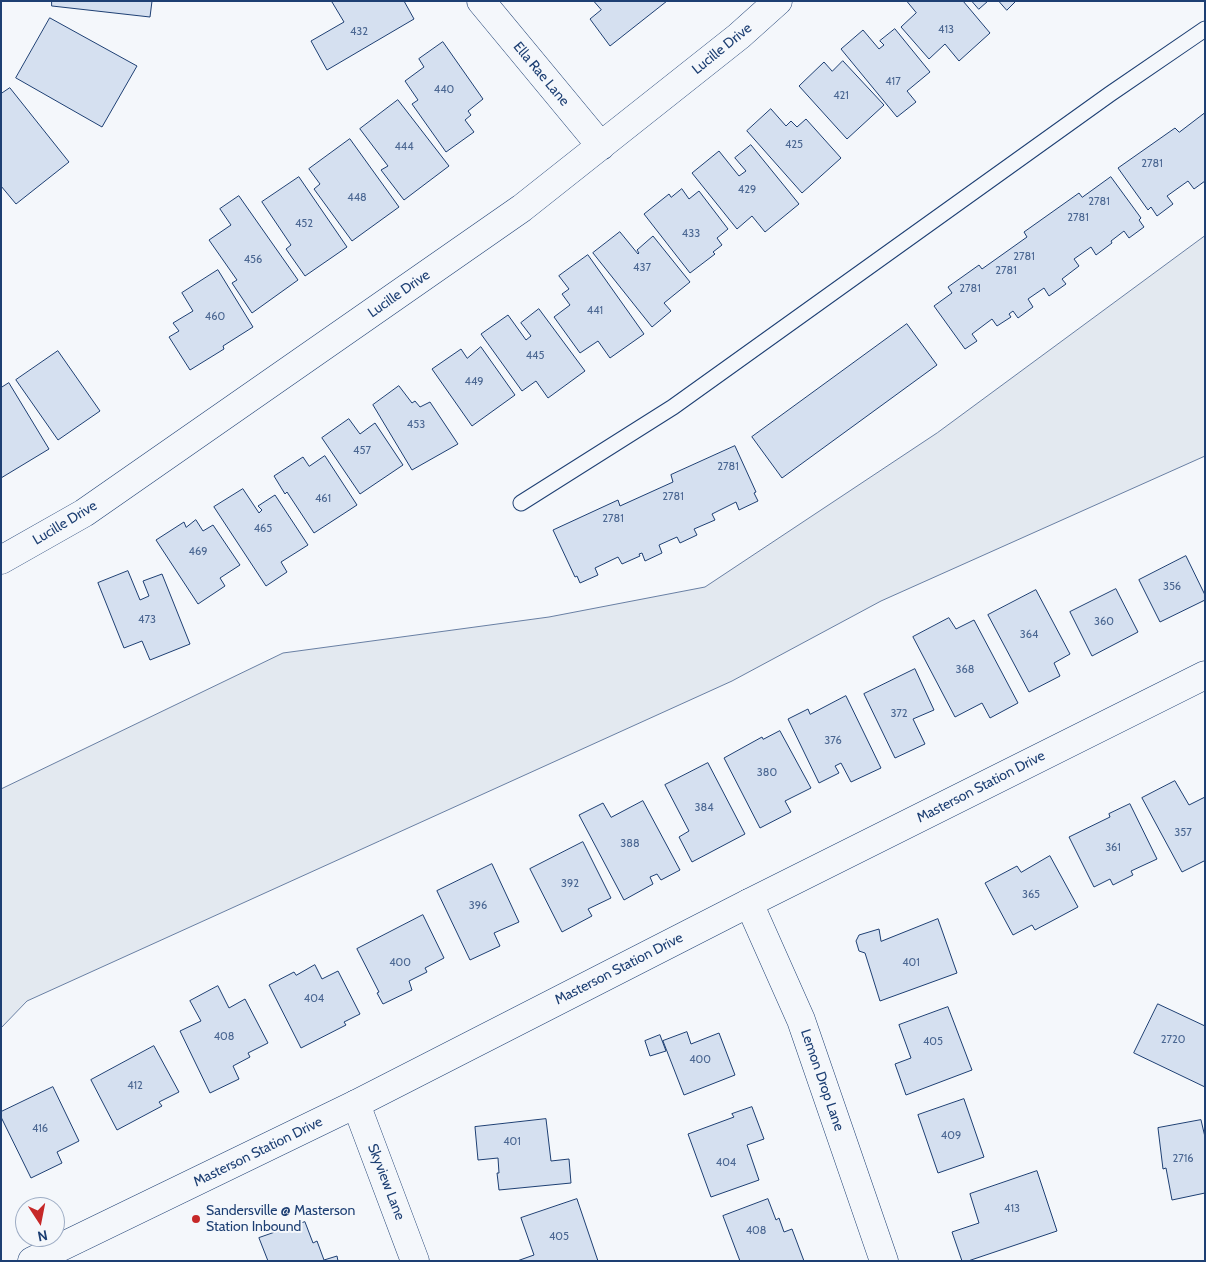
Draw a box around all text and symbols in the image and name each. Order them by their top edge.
street label: Lucille Drive [689,20,755,78]
house number: 413 [938,23,954,37]
house number: 432 [350,25,368,39]
street label: Ella Rae Lane [509,39,573,109]
house number: 417 [885,75,901,89]
house number: 440 [434,83,454,97]
house number: 421 [833,89,849,103]
house number: 425 [785,138,803,152]
house number: 444 [394,140,414,154]
house number: 2781 [1141,157,1163,171]
house number: 429 [738,183,756,197]
house number: 448 [347,191,367,205]
house number: 2781 [1088,195,1110,209]
house number: 2781 [1067,211,1089,225]
house number: 452 [295,217,313,231]
house number: 433 [682,227,700,241]
house number: 2781 [1013,250,1035,264]
house number: 456 [244,253,262,267]
house number: 437 [633,261,651,275]
house number: 2781 [995,264,1017,278]
street label: Lucille Drive [365,267,433,321]
house number: 2781 [959,282,981,296]
house number: 441 [587,304,603,318]
house number: 460 [205,310,225,324]
house number: 445 [526,349,544,363]
house number: 449 [465,375,483,389]
house number: 453 [407,418,425,432]
house number: 457 [353,444,371,458]
house number: 2781 [717,460,739,474]
house number: 2781 [662,490,684,504]
house number: 461 [315,492,331,506]
street label: Lucille Drive [30,497,100,549]
house number: 2781 [602,512,624,526]
house number: 465 [254,522,272,536]
house number: 469 [189,545,207,559]
house number: 356 [1163,580,1181,594]
house number: 473 [138,613,156,627]
house number: 360 [1094,615,1114,629]
house number: 364 [1020,628,1038,642]
house number: 368 [956,663,974,677]
house number: 372 [890,707,908,721]
house number: 376 [824,734,842,748]
street label: Masterson Station Drive [914,747,1048,827]
house number: 380 [757,766,777,780]
house number: 384 [695,801,713,815]
house number: 357 [1174,826,1192,840]
house number: 388 [620,837,640,851]
house number: 361 [1105,841,1121,855]
house number: 392 [561,877,579,891]
house number: 365 [1022,888,1040,902]
house number: 396 [469,899,487,913]
street label: Masterson Station Drive [552,929,686,1009]
house number: 400 [389,956,411,970]
house number: 401 [902,956,920,970]
house number: 404 [304,992,324,1006]
street label: Lemon Drop Lane [797,1027,847,1133]
house number: 408 [214,1030,234,1044]
house number: 2720 [1161,1033,1185,1047]
house number: 405 [923,1035,943,1049]
house number: 400 [689,1053,711,1067]
house number: 412 [127,1079,143,1093]
street label: Masterson Station Drive [191,1113,325,1191]
house number: 416 [32,1122,48,1136]
house number: 409 [941,1129,961,1143]
house number: 401 [503,1135,521,1149]
street label: Skyview Lane [364,1141,408,1223]
house number: 2716 [1172,1152,1194,1166]
house number: 404 [716,1156,736,1170]
north arrow [15,1197,65,1247]
house number: 413 [1004,1202,1020,1216]
place label: Sandersville @ Masterson Station Inbound [206,1203,355,1236]
marker: Sandersville @ Masterson Station Inbound [190,1213,202,1225]
house number: 408 [746,1224,766,1238]
text: N [36,1226,49,1246]
house number: 405 [549,1230,569,1244]

